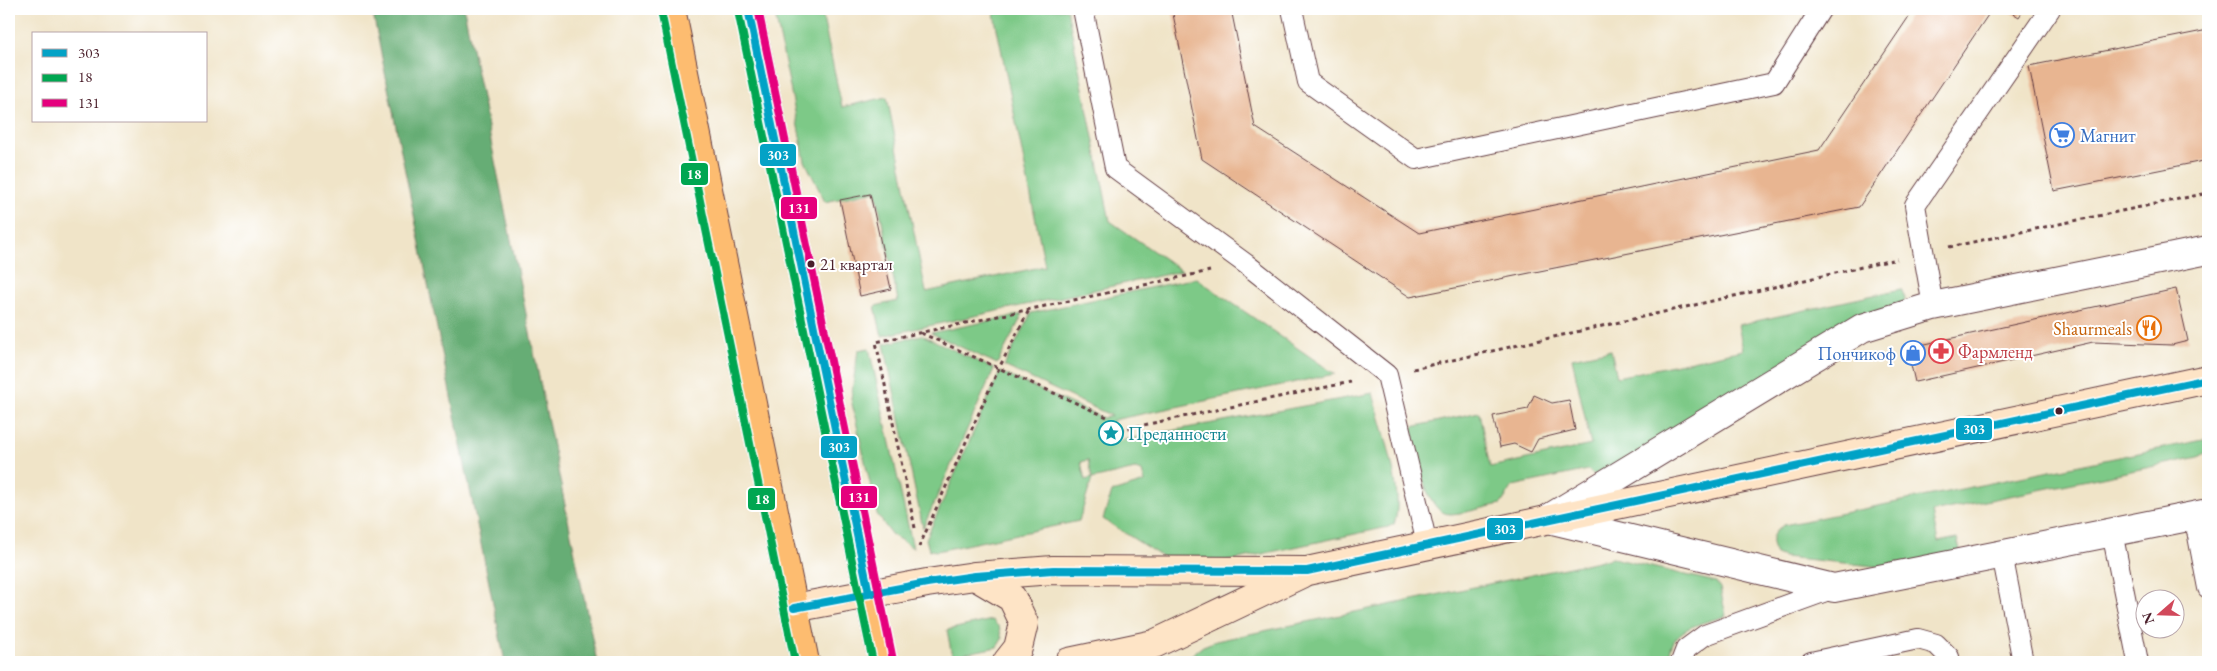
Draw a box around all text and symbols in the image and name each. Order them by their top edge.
legend [32,32,208,122]
text: 303 [78,43,100,62]
text: 18 [78,67,92,86]
text: 131 [78,93,100,112]
supermarket icon: Магнит [2049,122,2075,148]
place label: Магнит [2080,124,2136,147]
line badge: 303 [759,143,797,167]
text: 303 [767,146,789,164]
line badge: 18 [680,162,709,186]
text: 18 [687,165,701,183]
line badge: 131 [780,196,818,220]
text: 131 [788,199,810,217]
place label: 21 квартал [820,253,893,275]
marker: 21 квартал [806,259,816,269]
restaurant icon: Shaurmeals [2136,315,2162,341]
place label: Shaurmeals [2053,317,2132,340]
pharmacy icon: Фармленд [1928,338,1954,364]
shop icon: Пончикоф [1900,340,1926,366]
place label: Фармленд [1958,340,2033,363]
place label: Пончикоф [1818,342,1896,365]
unlabelled marker [2054,406,2064,416]
line badge: 303 [1955,417,1993,441]
place icon: Преданности [1098,420,1124,446]
text: 303 [1963,420,1985,438]
place label: Преданности [1128,422,1227,445]
line badge: 303 [820,435,858,459]
text: 303 [828,438,850,456]
line badge: 131 [840,485,878,509]
line badge: 18 [747,487,776,511]
text: 131 [848,488,870,506]
text: 18 [755,490,769,508]
line badge: 303 [1486,517,1524,541]
text: 303 [1494,520,1516,538]
north arrow [2134,588,2184,638]
text: N [2137,609,2158,627]

